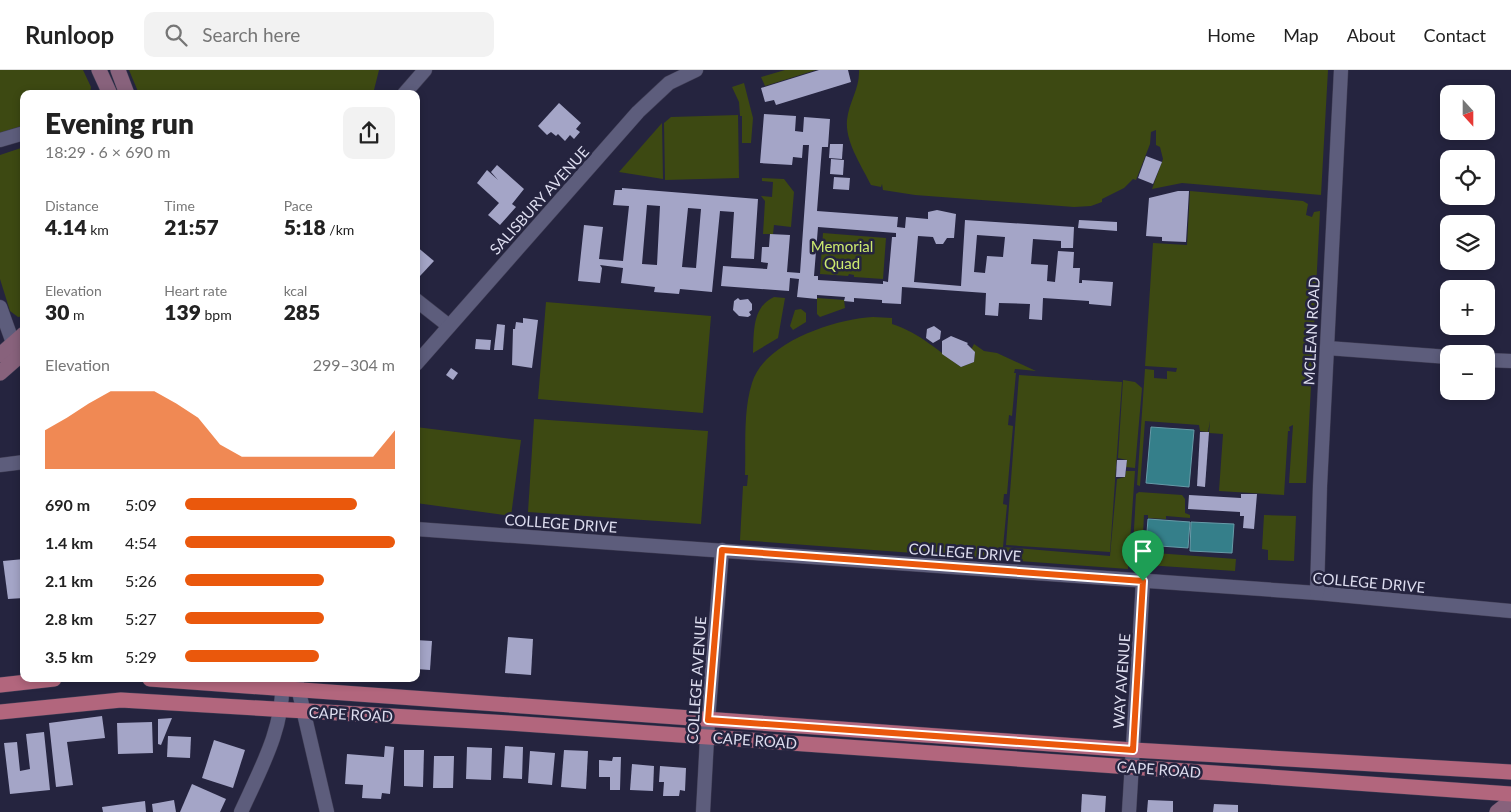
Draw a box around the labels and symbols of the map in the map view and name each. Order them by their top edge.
north arrow [1440,85,1495,140]
street label: SALISBURY AVENUE [486,142,592,258]
park label: Memorial Quad [811,237,873,272]
street label: MCLEAN ROAD [1299,276,1323,386]
street label: COLLEGE DRIVE [504,510,618,536]
pin [1122,530,1164,581]
street label: COLLEGE DRIVE [908,539,1022,565]
street label: COLLEGE DRIVE [1312,568,1426,596]
street label: COLLEGE AVENUE [683,616,709,744]
street label: WAY AVENUE [1109,633,1133,729]
street label: CAPE ROAD [308,703,394,725]
street label: CAPE ROAD [712,728,798,752]
street label: CAPE ROAD [1116,757,1202,781]

